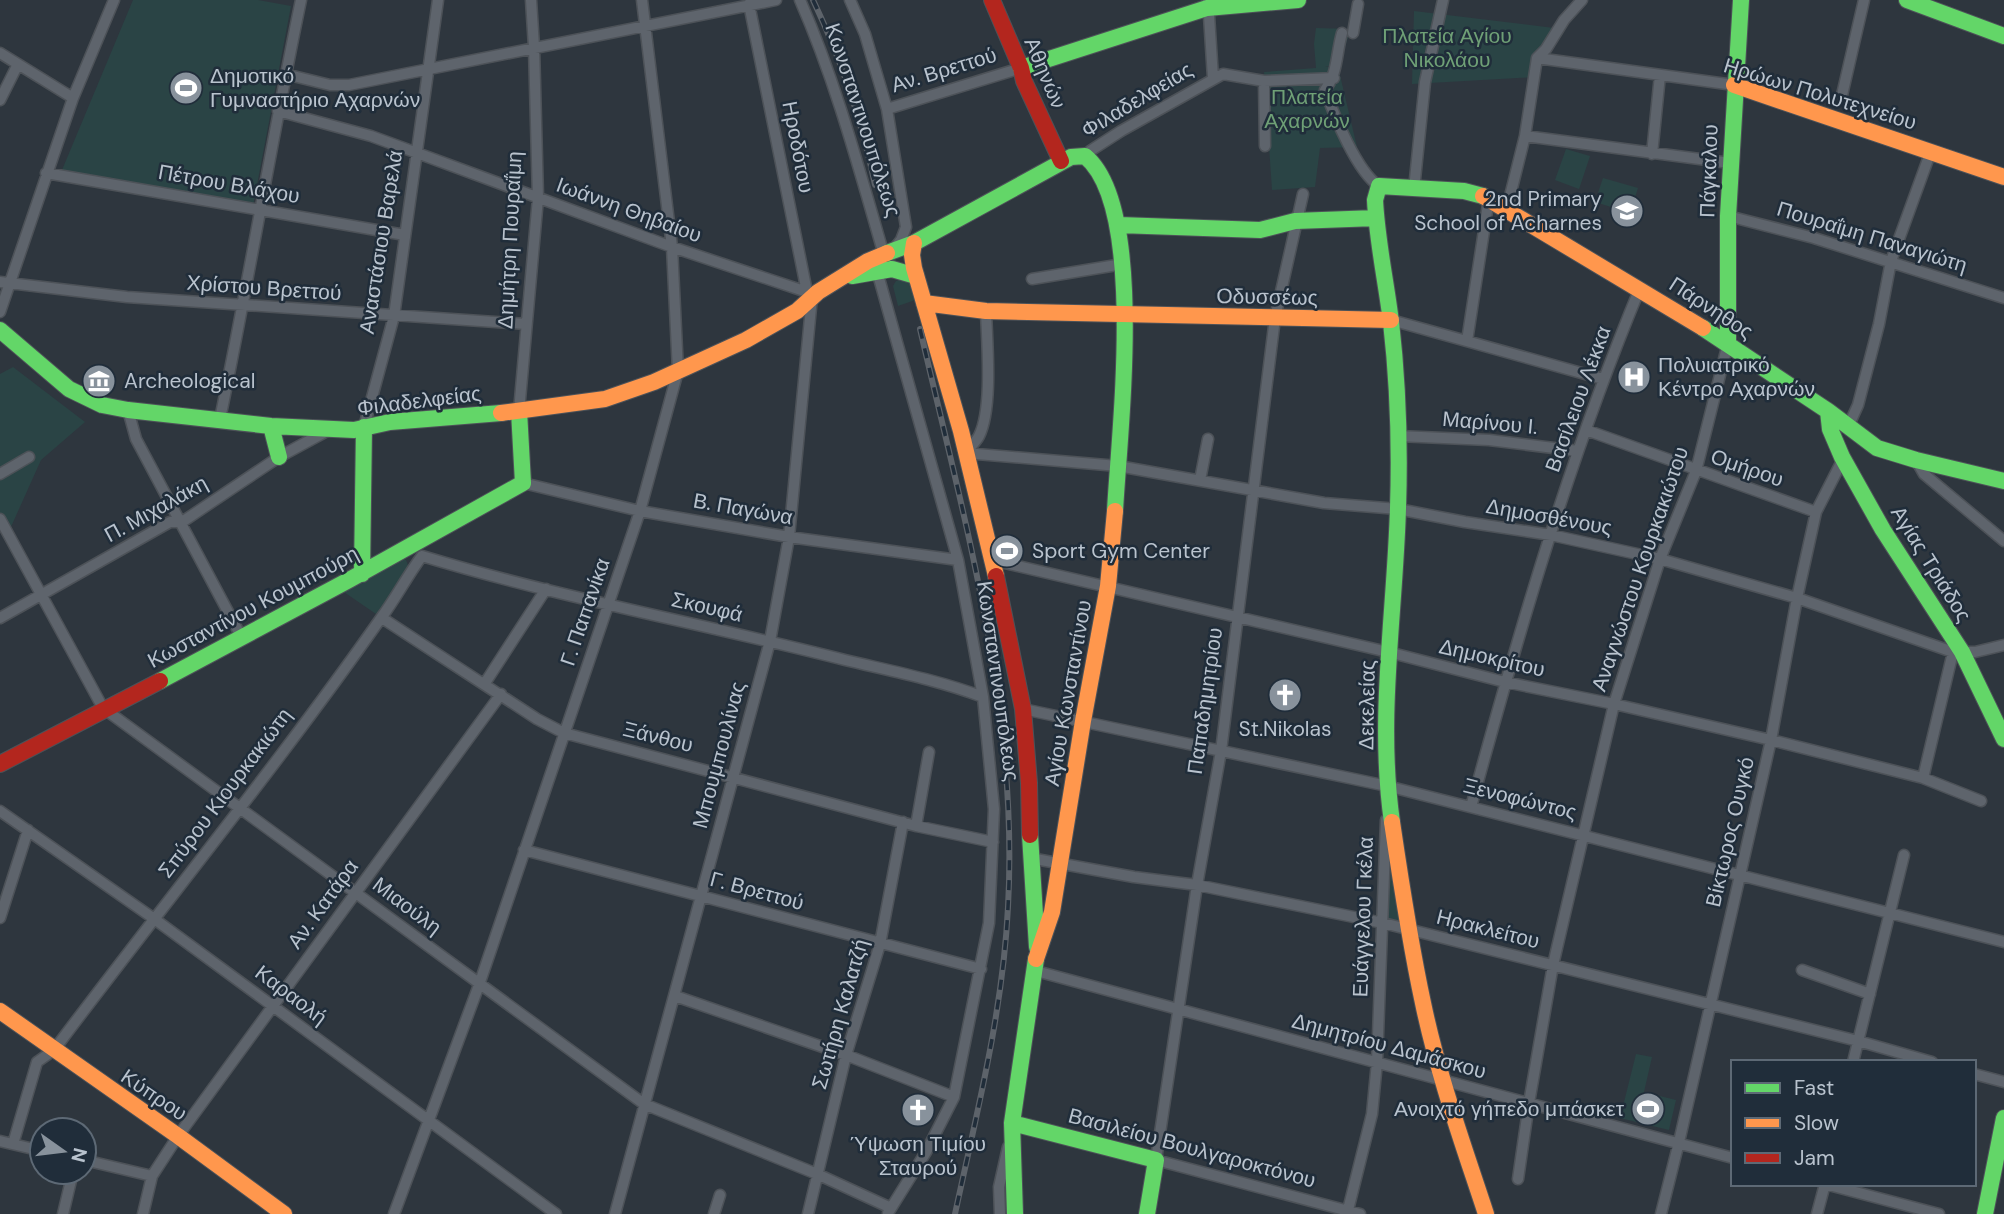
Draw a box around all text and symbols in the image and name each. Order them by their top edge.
street label: Κωνσταντινουπόλεως [818,20,908,220]
park label: Πλατεία Αγίου Νικολάου [1382,22,1512,74]
street label: Αθηνών [1018,33,1072,113]
street label: Αν. Βρεττού [888,41,1000,99]
street label: Ηρώων Πολυτεχνείου [1720,51,1920,137]
street label: Φιλαδελφείας [1076,56,1198,144]
place label: Δημοτικό Γυμναστήριο Αχαρνών [210,62,420,114]
sports icon: Δημοτικό Γυμναστήριο Αχαρνών [167,69,205,107]
park label: Πλατεία Αχαρνών [1264,83,1350,135]
street label: Ηροδότου [775,99,821,195]
street label: Πάγκαλου [1693,124,1725,218]
street label: Αναστάσιου Βαρελά [353,148,409,336]
street label: Δημήτρη Πουραΐμη [491,150,529,330]
street label: Πέτρου Βλάχου [156,158,302,210]
street label: Ιωάννη Θηβαίου [552,171,706,249]
place label: 2nd Primary School of Acharnes [1414,185,1602,237]
school or university icon: 2nd Primary School of Acharnes [1608,192,1646,230]
street label: Πουραΐμη Παναγιώτη [1773,195,1971,279]
street label: Χρίστου Βρεττού [186,269,342,307]
street label: Πάρνηθος [1664,270,1758,346]
street label: Οδυσσέως [1216,282,1318,312]
street label: Βασίλειου Λέκκα [1539,322,1617,476]
place label: Πολυιατρικό Κέντρο Αχαρνών [1658,351,1815,403]
hospital icon: Πολυιατρικό Κέντρο Αχαρνών [1615,358,1653,396]
museum icon: Archeological [80,362,118,400]
place label: Archeological [124,367,255,395]
street label: Φιλαδελφείας [355,379,483,423]
street label: Μαρίνου Ι. [1441,405,1539,441]
street label: Αναγνώστου Κουρκακιώτου [1585,443,1695,695]
street label: Ομήρου [1707,443,1787,493]
street label: Π. Μιχαλάκη [99,469,213,549]
street label: Β. Παγώνα [691,486,795,532]
street label: Δημοσθένους [1484,492,1614,542]
street label: Αγίας Τριάδος [1884,501,1978,627]
sports icon: Sport Gym Center [988,532,1026,570]
place label: Sport Gym Center [1032,537,1210,565]
street label: Κωσταντίνου Κουμπούρη [143,539,363,675]
street label: Γ. Παπανίκα [554,555,616,669]
street label: Κωνσταντινουπόλεως [970,579,1026,783]
street label: Σκουφά [669,585,745,629]
street label: Αγίου Κωνσταντίνου [1038,598,1098,788]
street label: Παπαδημητρίου [1181,626,1229,776]
street label: Δημοκρίτου [1436,632,1548,684]
street label: Δεκελείας [1352,660,1382,750]
church icon: St.Nikolas [1266,676,1304,714]
street label: Μπουμπουλίνας [686,678,752,832]
street label: Σπύρου Κιουρκακιώτη [152,702,298,884]
street label: Ξάνθου [620,715,696,759]
place label: St.Nikolas [1238,715,1332,743]
street label: Βίκτωρος Ουγκό [1699,754,1761,910]
street label: Ξενοφώντος [1461,771,1579,827]
street label: Ευάγγελου Γκέλα [1346,836,1380,998]
street label: Αν. Κατάρα [281,854,365,954]
street label: Γ. Βρεττού [707,865,807,917]
street label: Μιαούλη [367,871,447,941]
street label: Ηρακλείτου [1433,903,1543,955]
street label: Σωτήρη Καλατζή [805,936,875,1092]
street label: Καραολή [249,959,333,1031]
street label: Δημητρίου Δαμάσκου [1289,1007,1489,1085]
legend [1731,1060,1976,1186]
street label: Κύπρου [115,1063,193,1127]
text: Fast [1794,1074,1834,1102]
sports icon: Ανοιχτό γήπεδο μπάσκετ [1629,1090,1667,1128]
church icon: Ύψωση Τιμίου Σταυρού [899,1091,937,1129]
place label: Ανοιχτό γήπεδο μπάσκετ [1394,1095,1625,1123]
street label: Βασιλείου Βουλγαροκτόνου [1065,1101,1319,1195]
text: Slow [1794,1109,1839,1137]
north arrow [28,1116,98,1186]
place label: Ύψωση Τιμίου Σταυρού [850,1130,986,1182]
text: Jam [1794,1144,1835,1172]
text: N [65,1145,93,1165]

